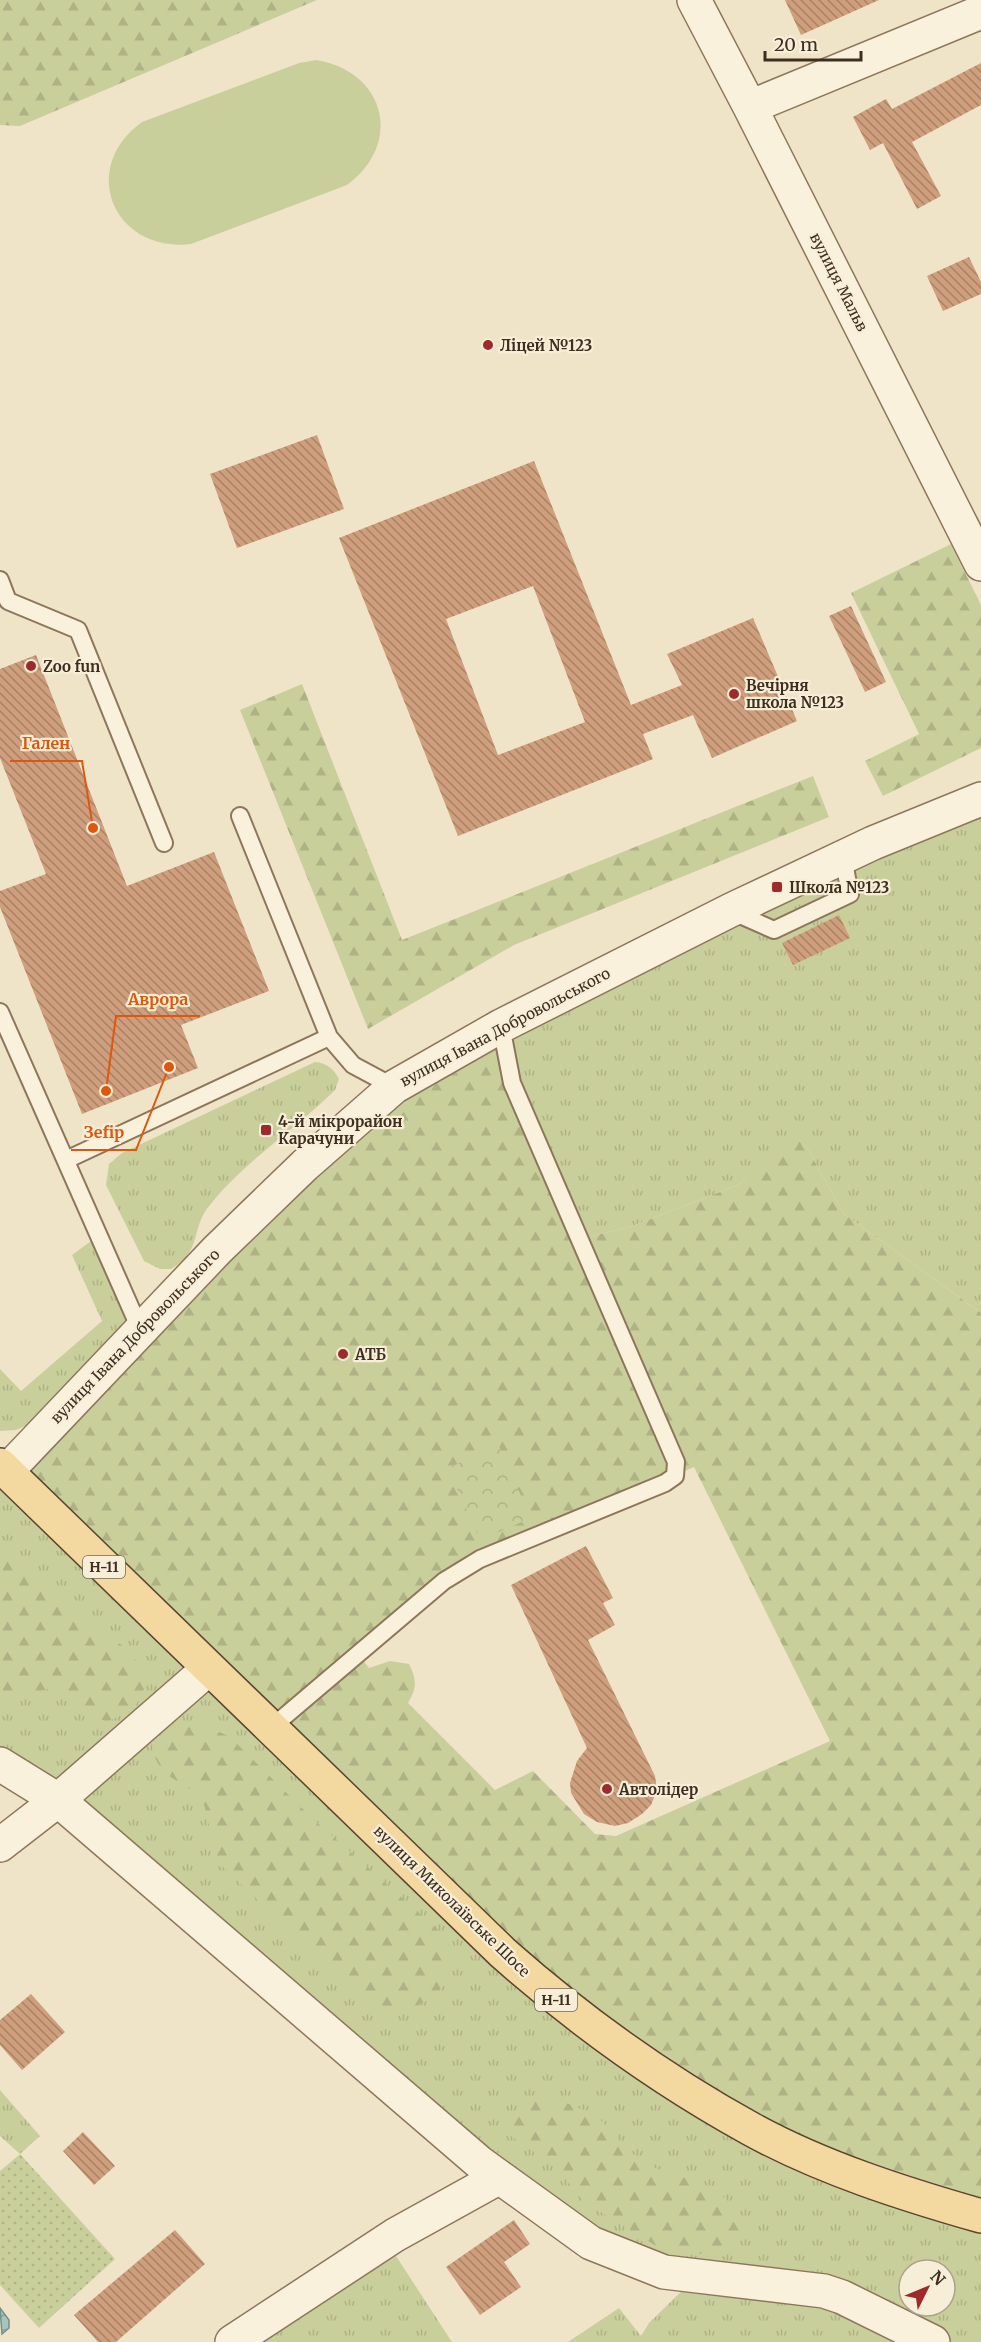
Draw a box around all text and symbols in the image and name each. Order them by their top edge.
scale bar [765,24,861,62]
text: 20 m [774,33,818,56]
street label: вулиця Мальв [806,230,872,335]
place label: Ліцей №123 [500,336,592,355]
marker: Ліцей №123 [481,338,495,352]
place label: Zoo fun [43,657,100,676]
marker: Zoo fun [24,659,38,673]
place label: Вечірня школа №123 [746,676,844,712]
marker: Вечірня школа №123 [727,687,741,701]
callout: Гален [10,727,82,761]
text: Гален [22,733,70,753]
place label: Школа №123 [789,878,889,897]
marker: Школа №123 [770,880,784,894]
street label: вулиця Івана Добровольського [397,963,614,1091]
callout: Аврора [116,982,200,1016]
text: Аврора [127,989,188,1009]
place label: 4-й мікрорайон Карачуни [278,1112,403,1148]
callout: Зеfір [71,1116,136,1150]
text: Зеfір [84,1122,124,1142]
marker: 4-й мікрорайон Карачуни [259,1123,273,1137]
street label: вулиця Івана Добровольського [46,1245,224,1427]
place label: АТБ [354,1345,387,1364]
marker: АТБ [336,1347,350,1361]
road number: Н-11 [83,1556,125,1578]
place label: Автолідер [618,1780,699,1799]
marker: Автолідер [600,1782,614,1796]
street label: вулиця Миколаївське Шосе [370,1821,534,1981]
road number: Н-11 [535,1989,577,2011]
north arrow [897,2258,957,2318]
text: N [926,2266,950,2289]

